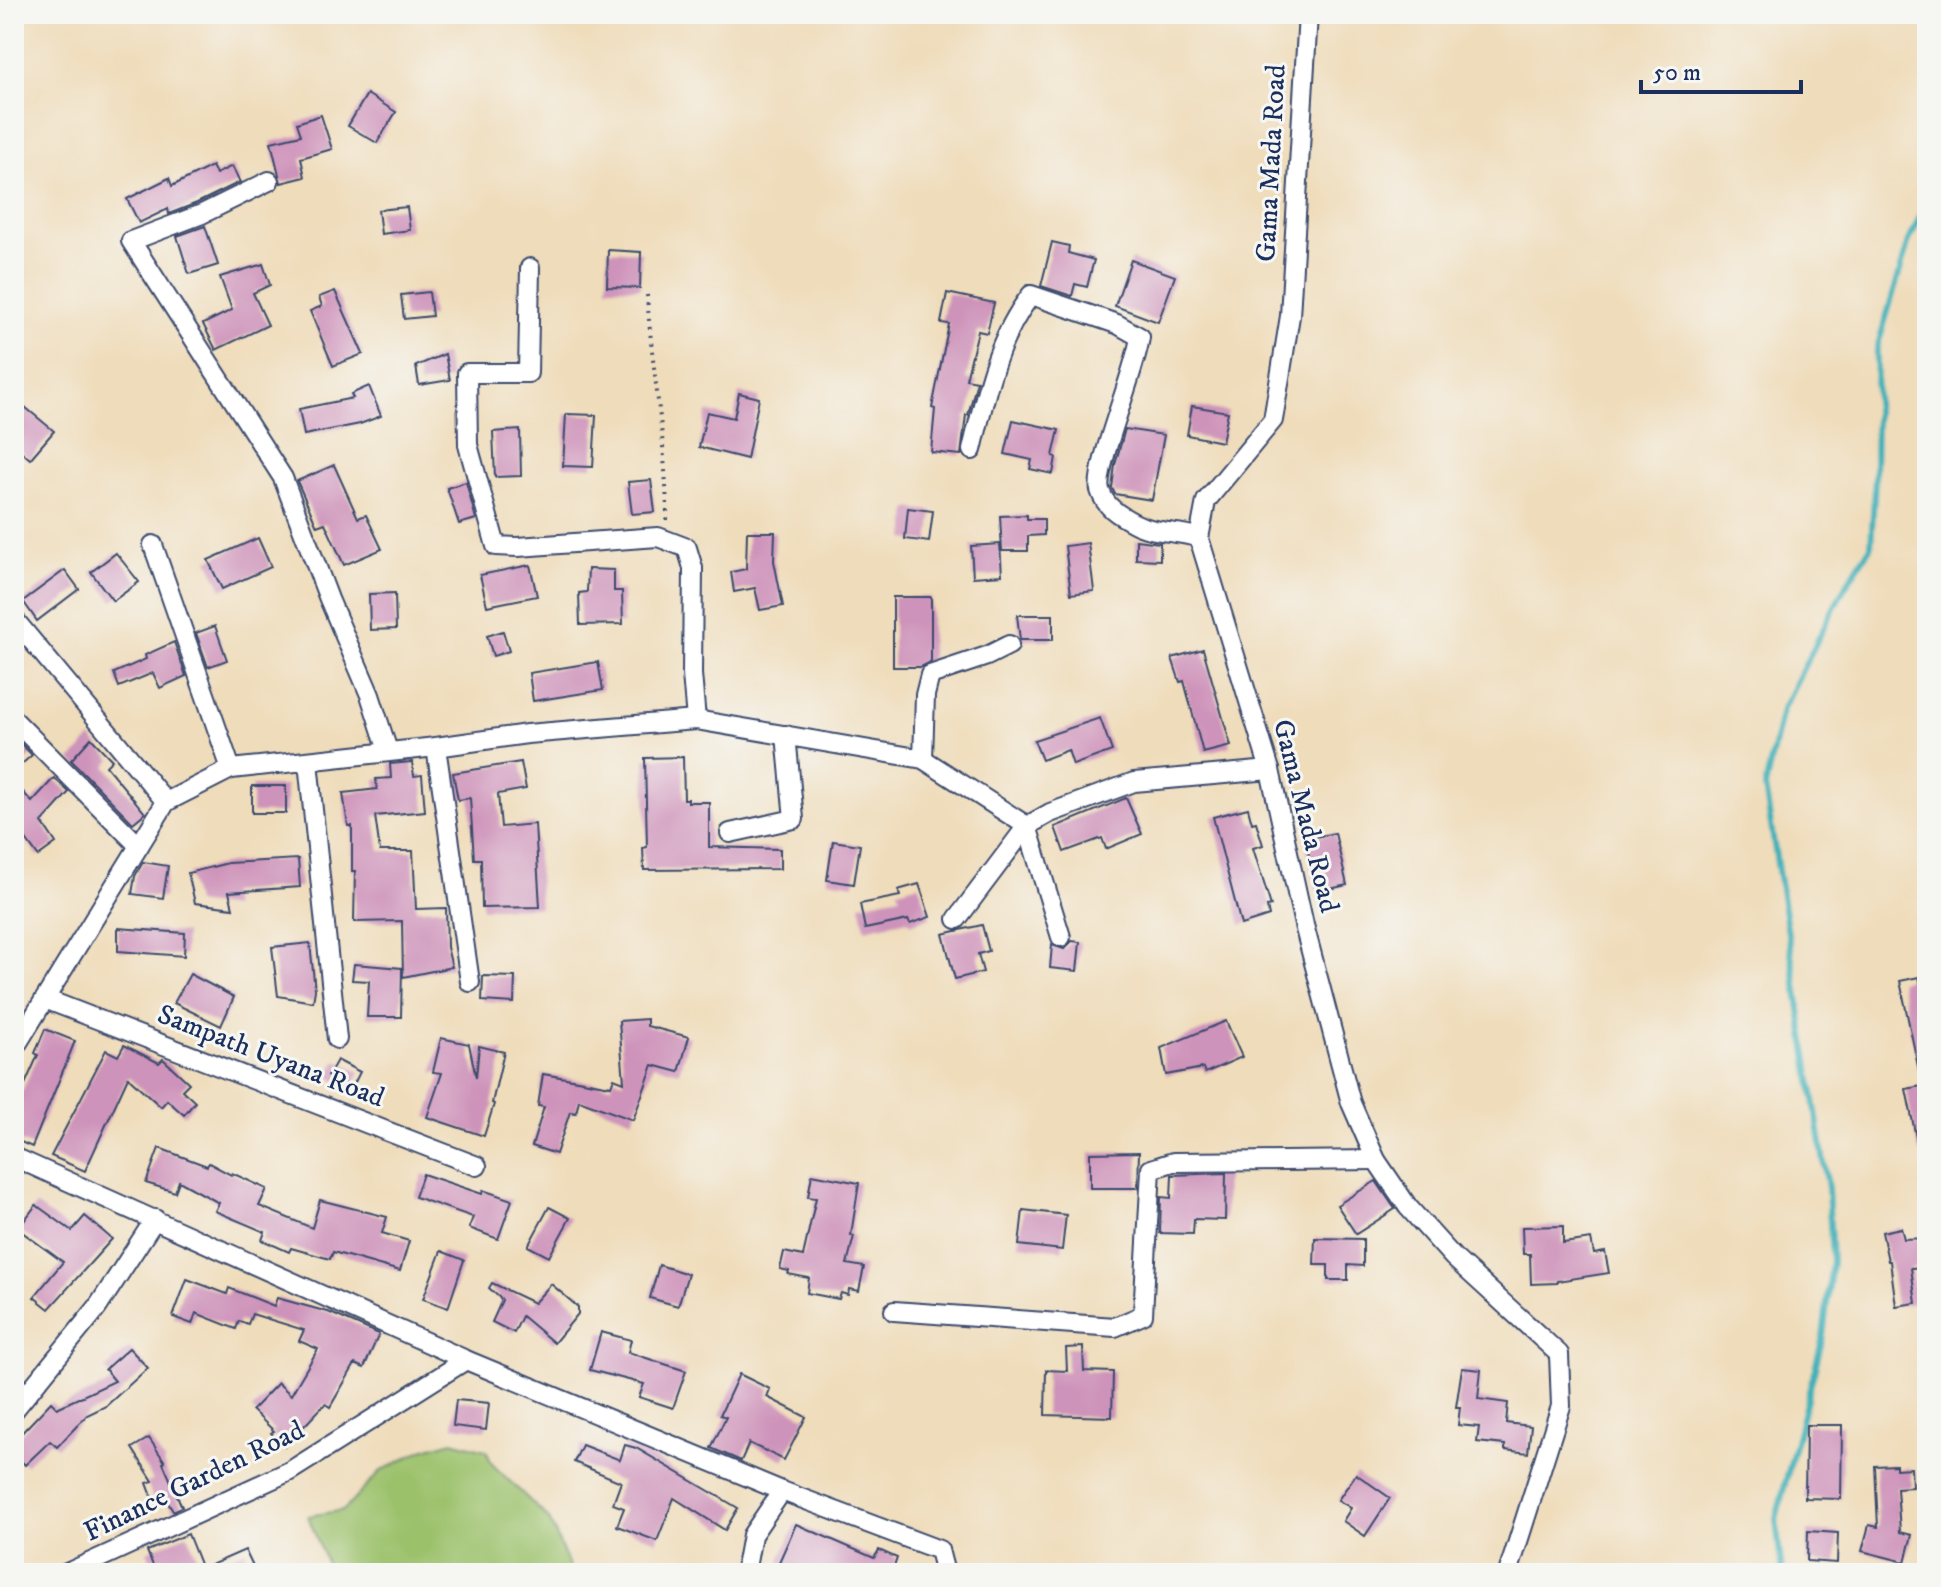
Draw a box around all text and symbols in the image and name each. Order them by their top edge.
scale bar [1641,44,1801,94]
text: 50 m [1653,58,1701,88]
street label: Gama Mada Road [1248,63,1294,263]
street label: Gama Mada Road [1265,716,1347,916]
street label: Sampath Uyana Road [153,997,389,1115]
street label: Finance Garden Road [78,1412,310,1550]

